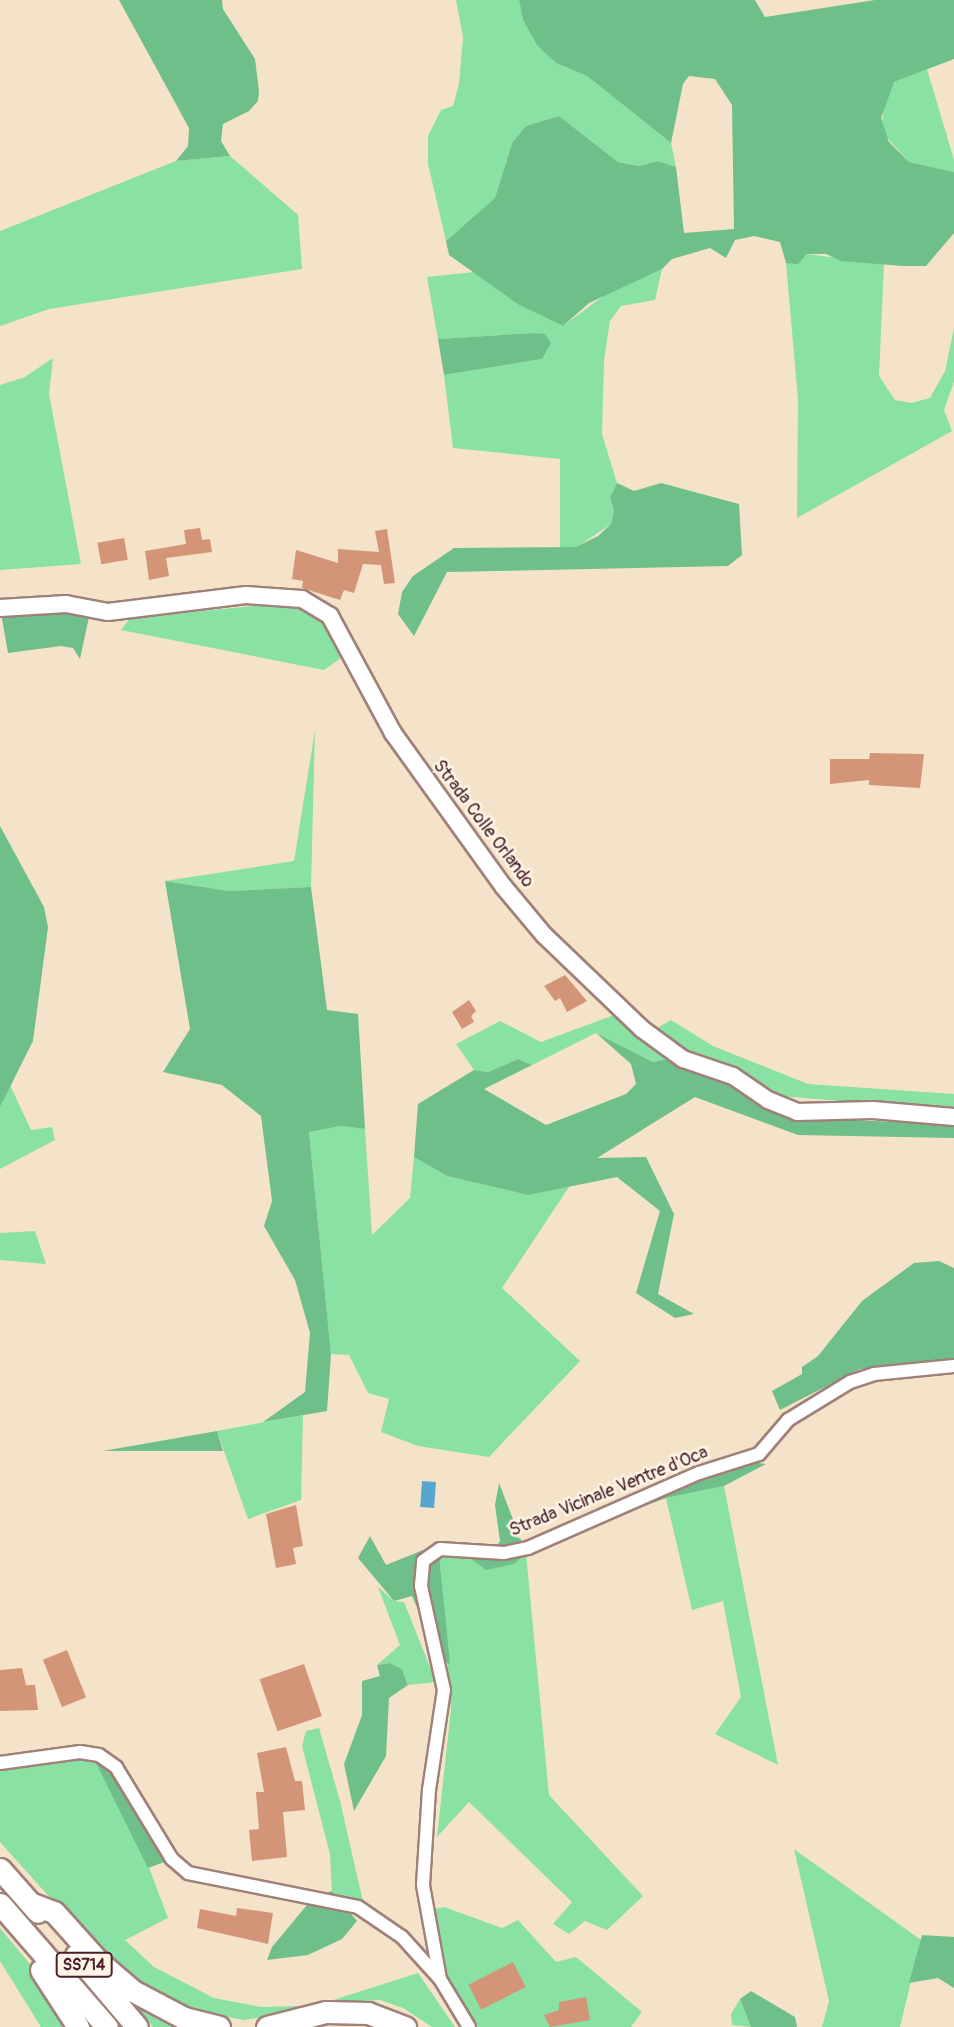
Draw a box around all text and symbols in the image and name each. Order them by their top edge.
street label: Strada Colle Orlando [428,756,538,892]
street label: Strada Vicinale Ventre d'Oca [507,1442,711,1542]
road number: SS714 [54,1952,114,1978]

